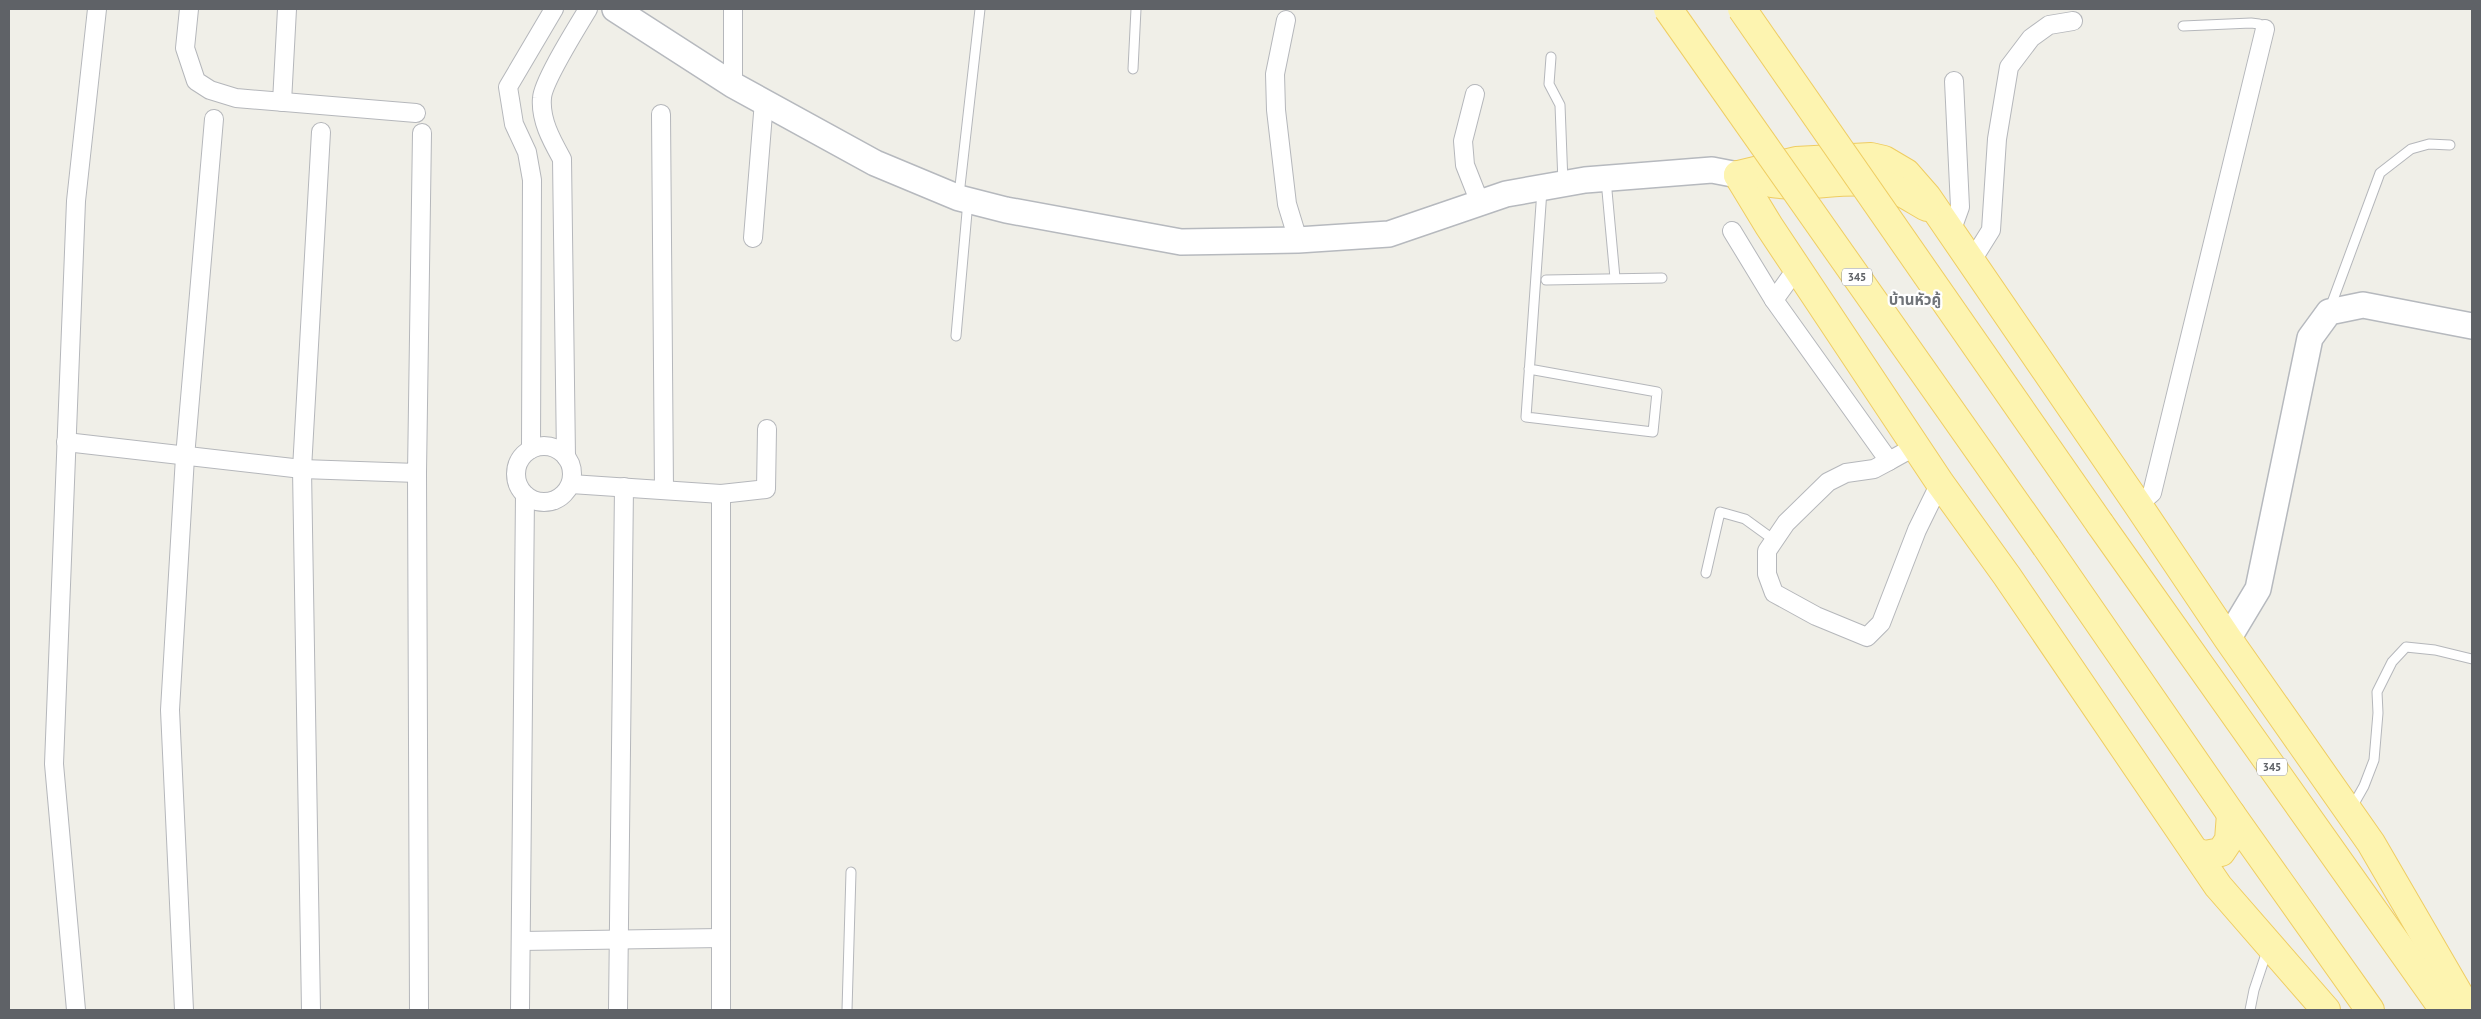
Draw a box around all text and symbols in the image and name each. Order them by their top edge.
road number: 345 [1842,268,1872,286]
district label: บ้านหัวคู้ [1889,290,1941,309]
road number: 345 [2257,759,2287,776]

